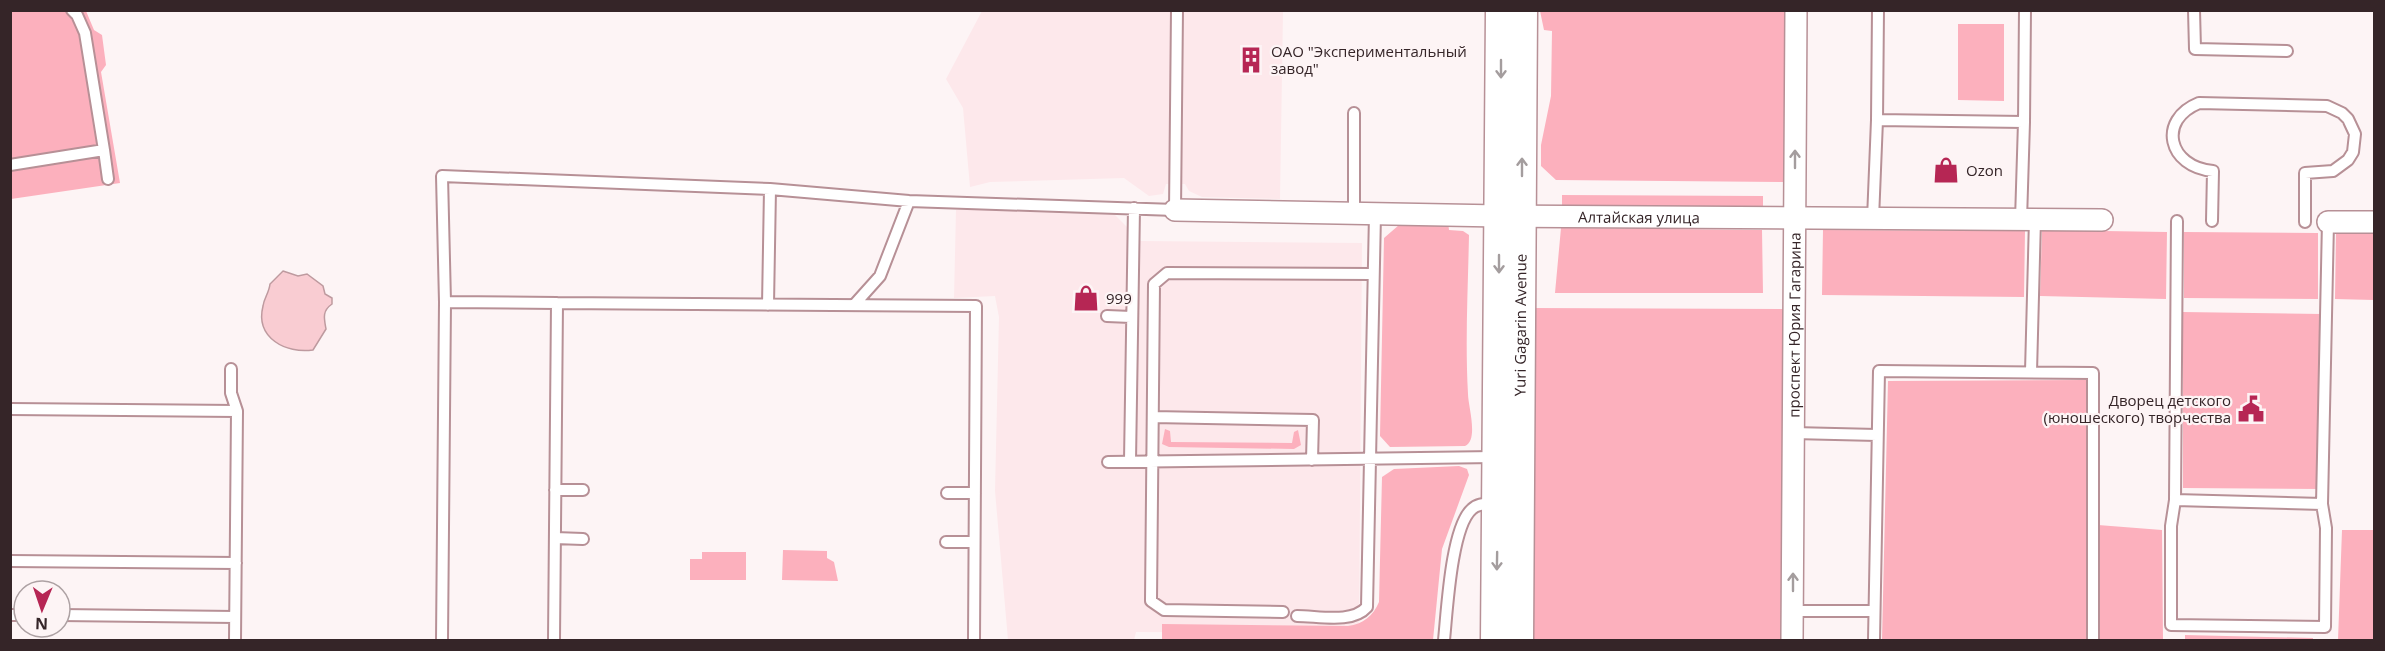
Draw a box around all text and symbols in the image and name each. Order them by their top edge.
place label: ОАО "Экспериментальный завод" [1271,41,1467,78]
building icon: ОАО "Экспериментальный завод" [1236,45,1266,75]
one-way arrow [1495,58,1507,78]
one-way arrow [1790,150,1801,170]
shop icon: Ozon [1931,155,1961,185]
one-way arrow [1516,158,1528,178]
place label: Ozon [1966,160,2003,180]
street label: Алтайская улица [1578,207,1700,227]
street label: проспект Юрия Гагарина [1783,232,1805,418]
one-way arrow [1493,253,1505,273]
street label: Yuri Gagarin Avenue [1510,254,1530,396]
shop icon: 999 [1071,283,1101,313]
place label: 999 [1106,288,1132,308]
place label: Дворец детского (юношеского) творчества [2043,390,2231,427]
public building icon: Дворец детского (юношеского) творчества [2236,394,2266,424]
one-way arrow [1491,551,1503,571]
one-way arrow [1787,573,1799,593]
north arrow [12,579,72,639]
text: N [35,613,48,635]

